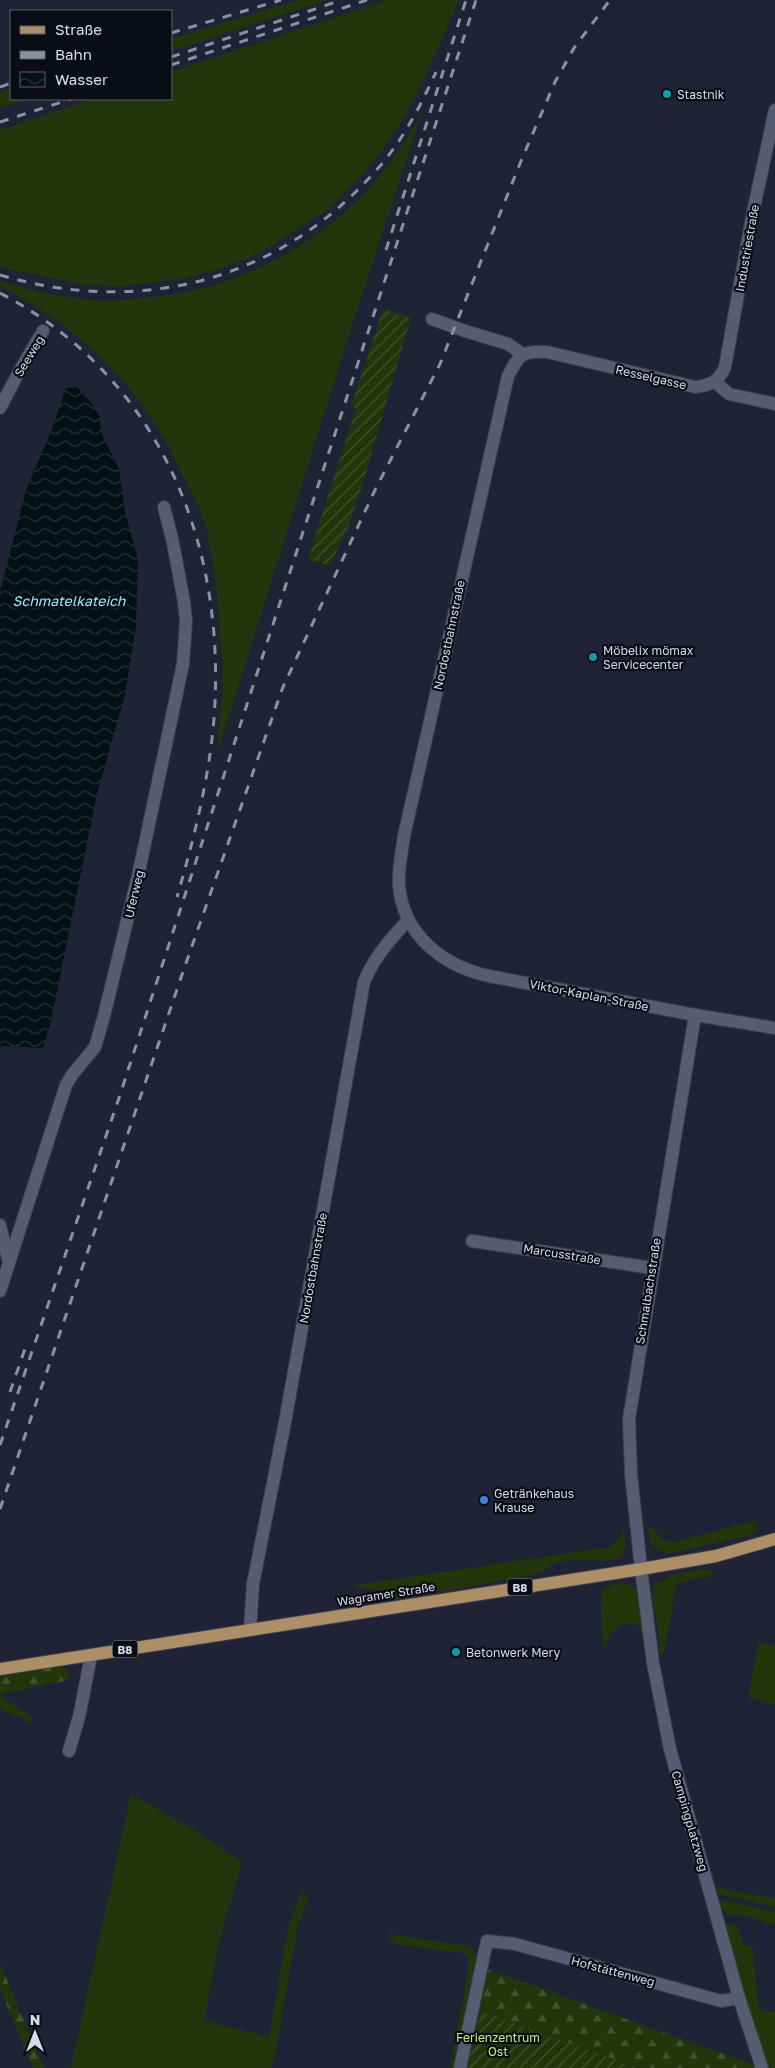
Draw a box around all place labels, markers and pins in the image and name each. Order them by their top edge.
place label: Stastnik [677,87,725,102]
marker: Stastnik [661,88,673,100]
place label: Möbelix mömax Servicecenter [603,643,694,672]
marker: Möbelix mömax Servicecenter [587,651,599,663]
place label: Getränkehaus Krause [494,1486,574,1515]
marker: Getränkehaus Krause [478,1494,490,1506]
place label: Betonwerk Mery [466,1645,561,1660]
marker: Betonwerk Mery [450,1646,462,1658]

